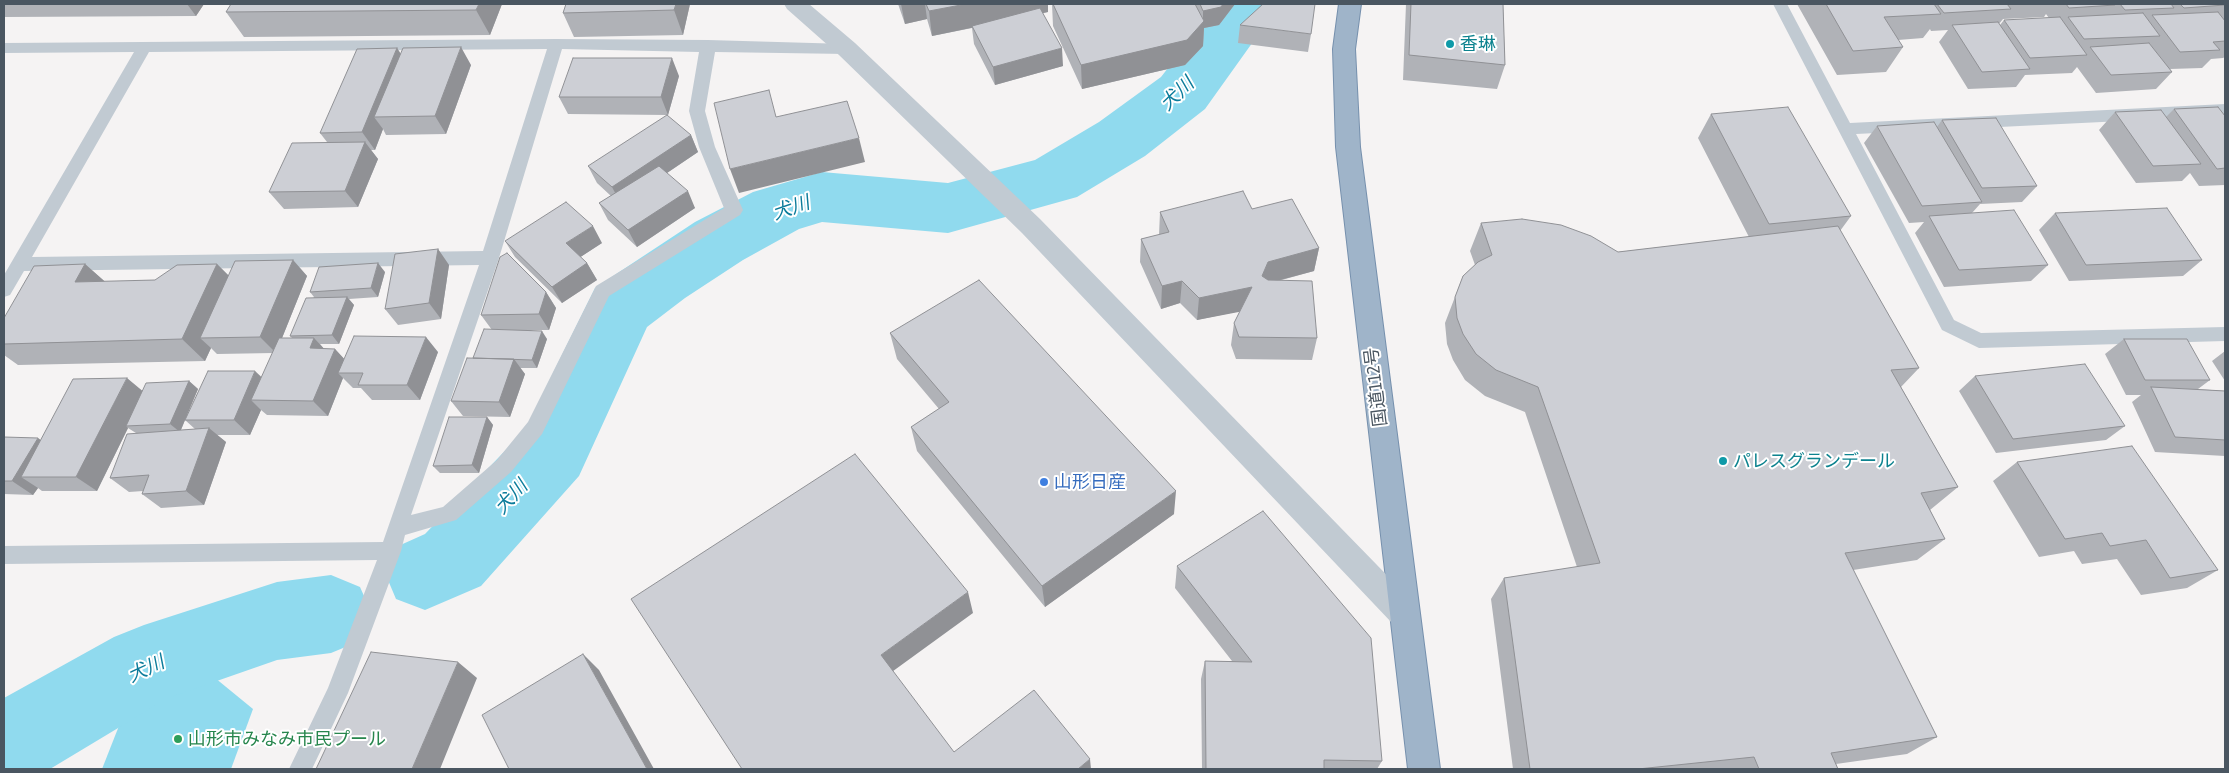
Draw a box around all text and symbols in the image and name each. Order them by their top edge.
place label: 香琳 [1460,33,1496,55]
marker: 香琳 [1444,38,1456,50]
water label: 犬川 [1155,73,1199,115]
water label: 犬川 [769,191,813,225]
street label: 国道112号 [1360,346,1392,428]
place label: パレスグランデール [1733,450,1895,472]
marker: パレスグランデール [1717,455,1729,467]
place label: 山形日産 [1054,471,1126,493]
water label: 犬川 [490,475,532,519]
marker: 山形日産 [1038,476,1050,488]
water label: 犬川 [124,651,168,687]
place label: 山形市みなみ市民プール [188,728,386,750]
marker: 山形市みなみ市民プール [172,733,184,745]

